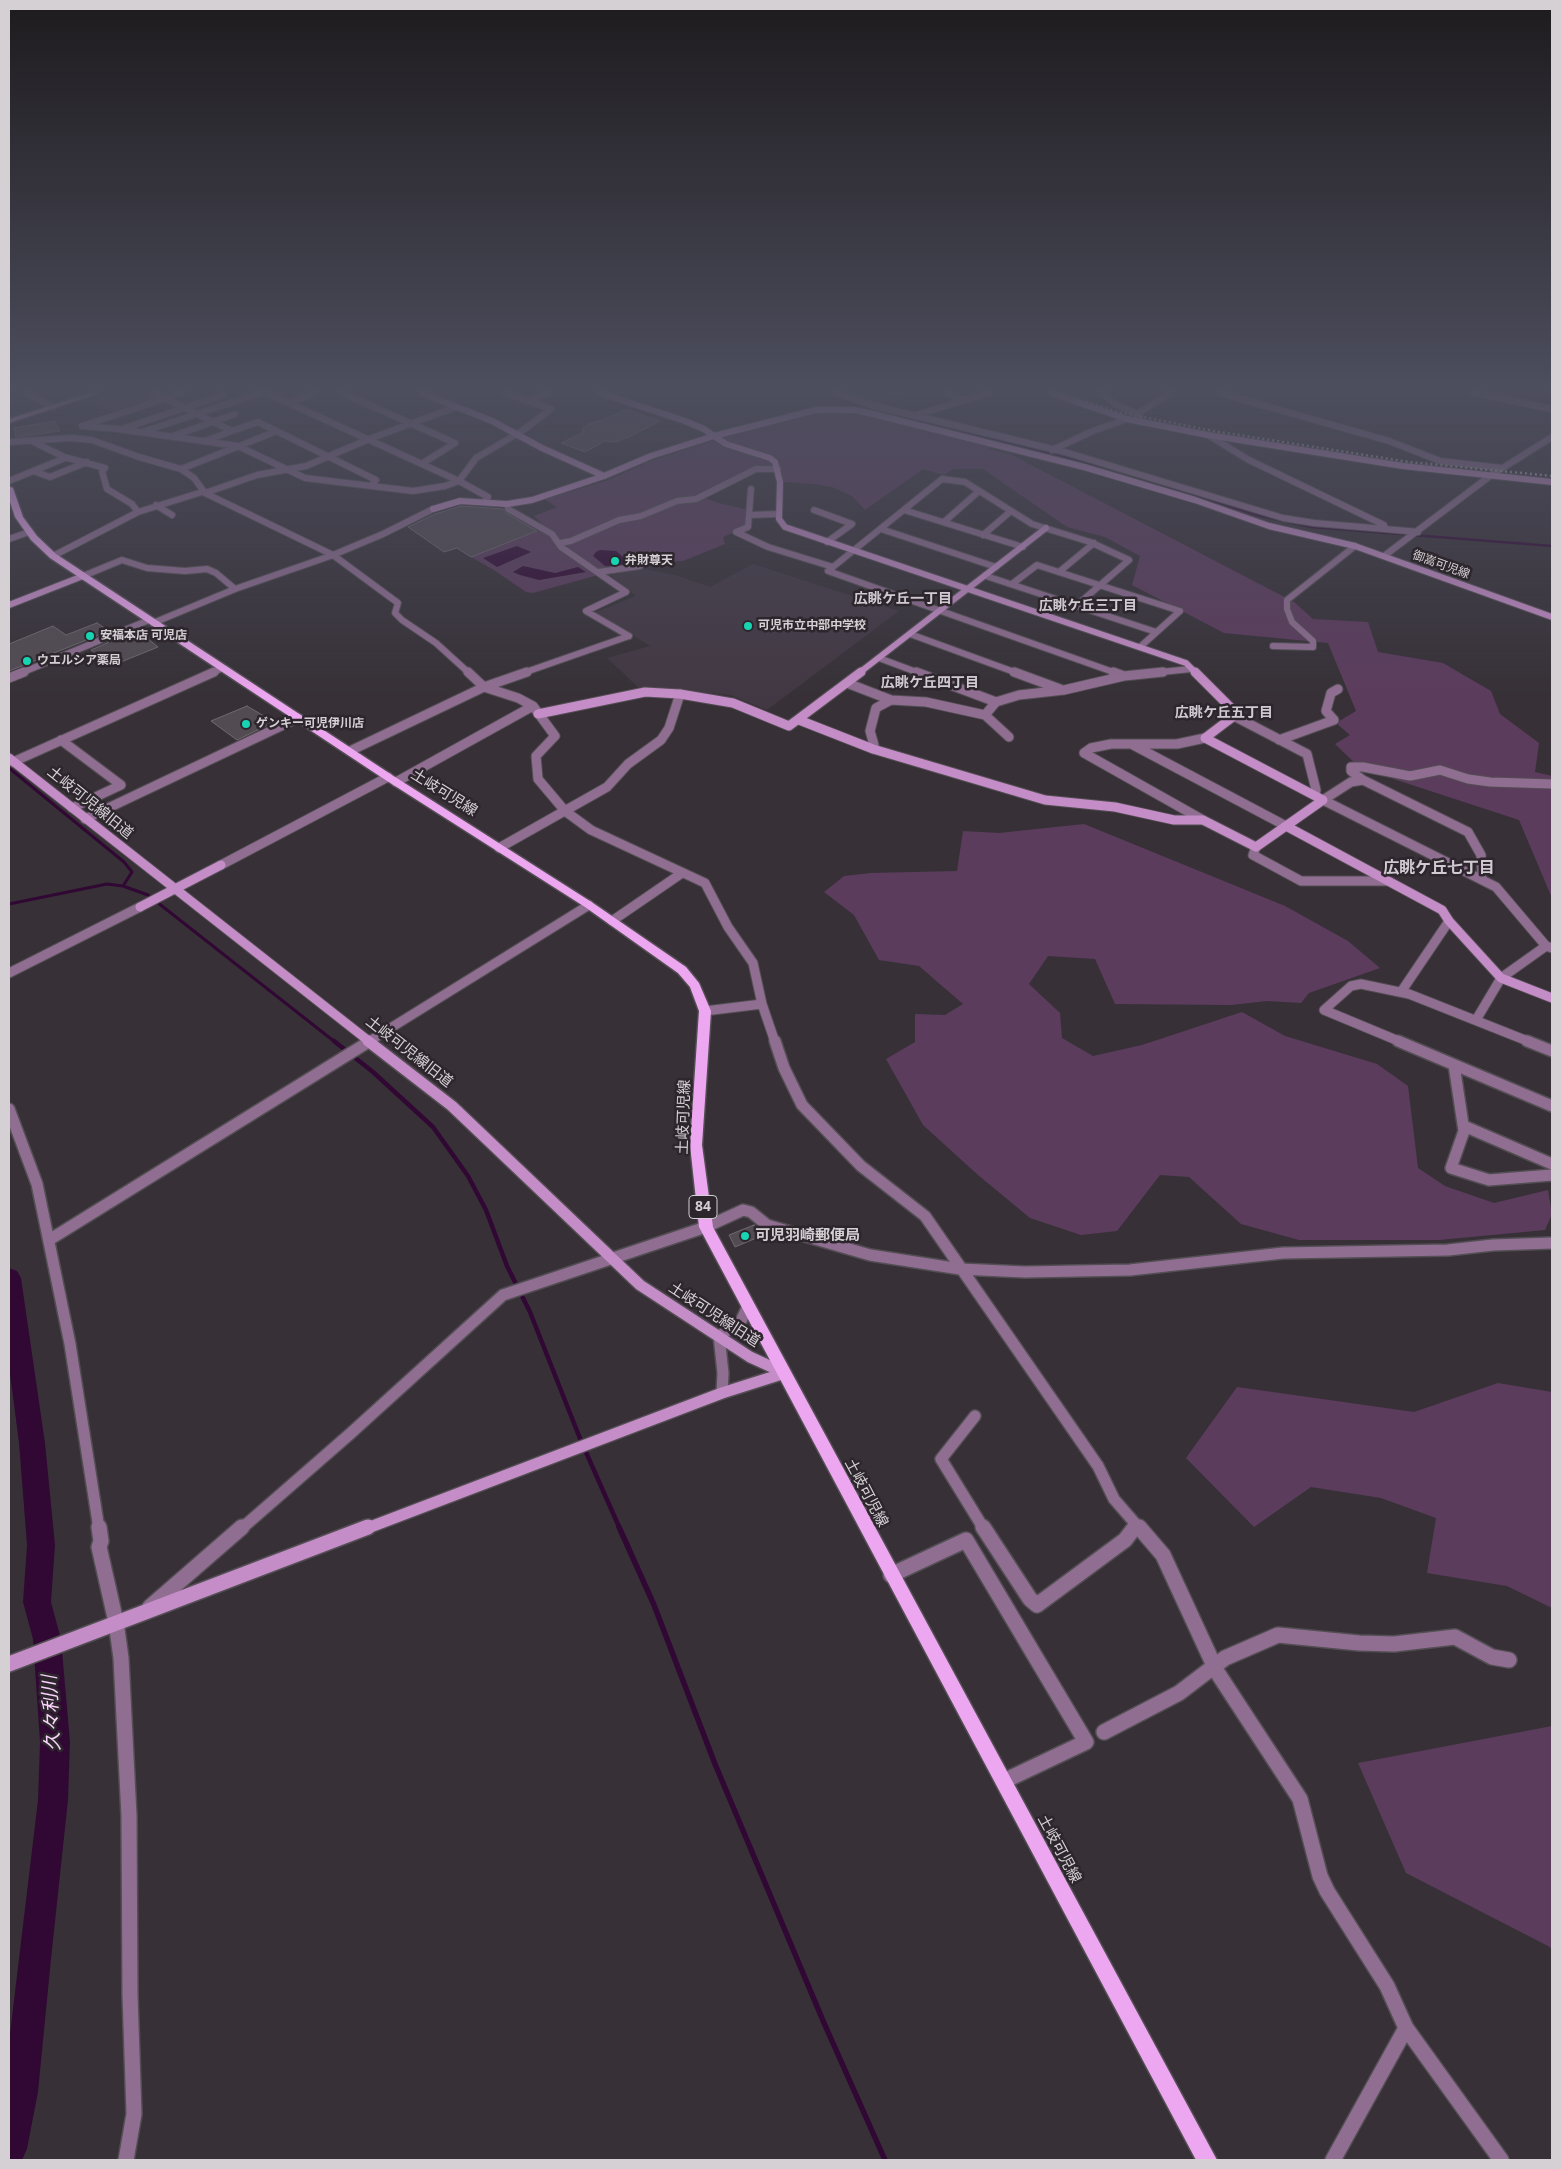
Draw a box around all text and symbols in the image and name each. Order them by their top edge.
street label: 御嵩可児線 [1410,548,1472,582]
place label: 弁財尊天 [625,554,673,568]
marker: 弁財尊天 [609,555,621,567]
district label: 広眺ケ丘一丁目 [854,591,952,607]
district label: 広眺ケ丘三丁目 [1039,598,1137,614]
place label: 可児市立中部中学校 [758,619,866,633]
marker: 可児市立中部中学校 [742,620,754,632]
place label: 安福本店 可児店 [100,629,187,643]
marker: 安福本店 可児店 [84,630,96,642]
place label: ウエルシア薬局 [37,654,121,668]
marker: ウエルシア薬局 [21,655,33,667]
district label: 広眺ケ丘四丁目 [881,675,979,691]
district label: 広眺ケ丘五丁目 [1175,705,1273,721]
place label: ゲンキー可児伊川店 [256,717,364,731]
marker: ゲンキー可児伊川店 [240,718,252,730]
street label: 土岐可児線旧道 [44,763,136,843]
street label: 土岐可児線 [407,765,481,821]
district label: 広眺ケ丘七丁目 [1383,858,1495,878]
street label: 土岐可児線旧道 [362,1013,456,1091]
street label: 土岐可児線 [674,1079,694,1155]
road number: 84 [689,1196,717,1218]
place label: 可児羽崎郵便局 [755,1227,860,1245]
marker: 可児羽崎郵便局 [739,1230,751,1242]
street label: 土岐可児線旧道 [665,1279,763,1351]
street label: 土岐可児線 [840,1456,892,1530]
water label: 久々利川 [39,1674,65,1752]
street label: 土岐可児線 [1033,1812,1085,1886]

